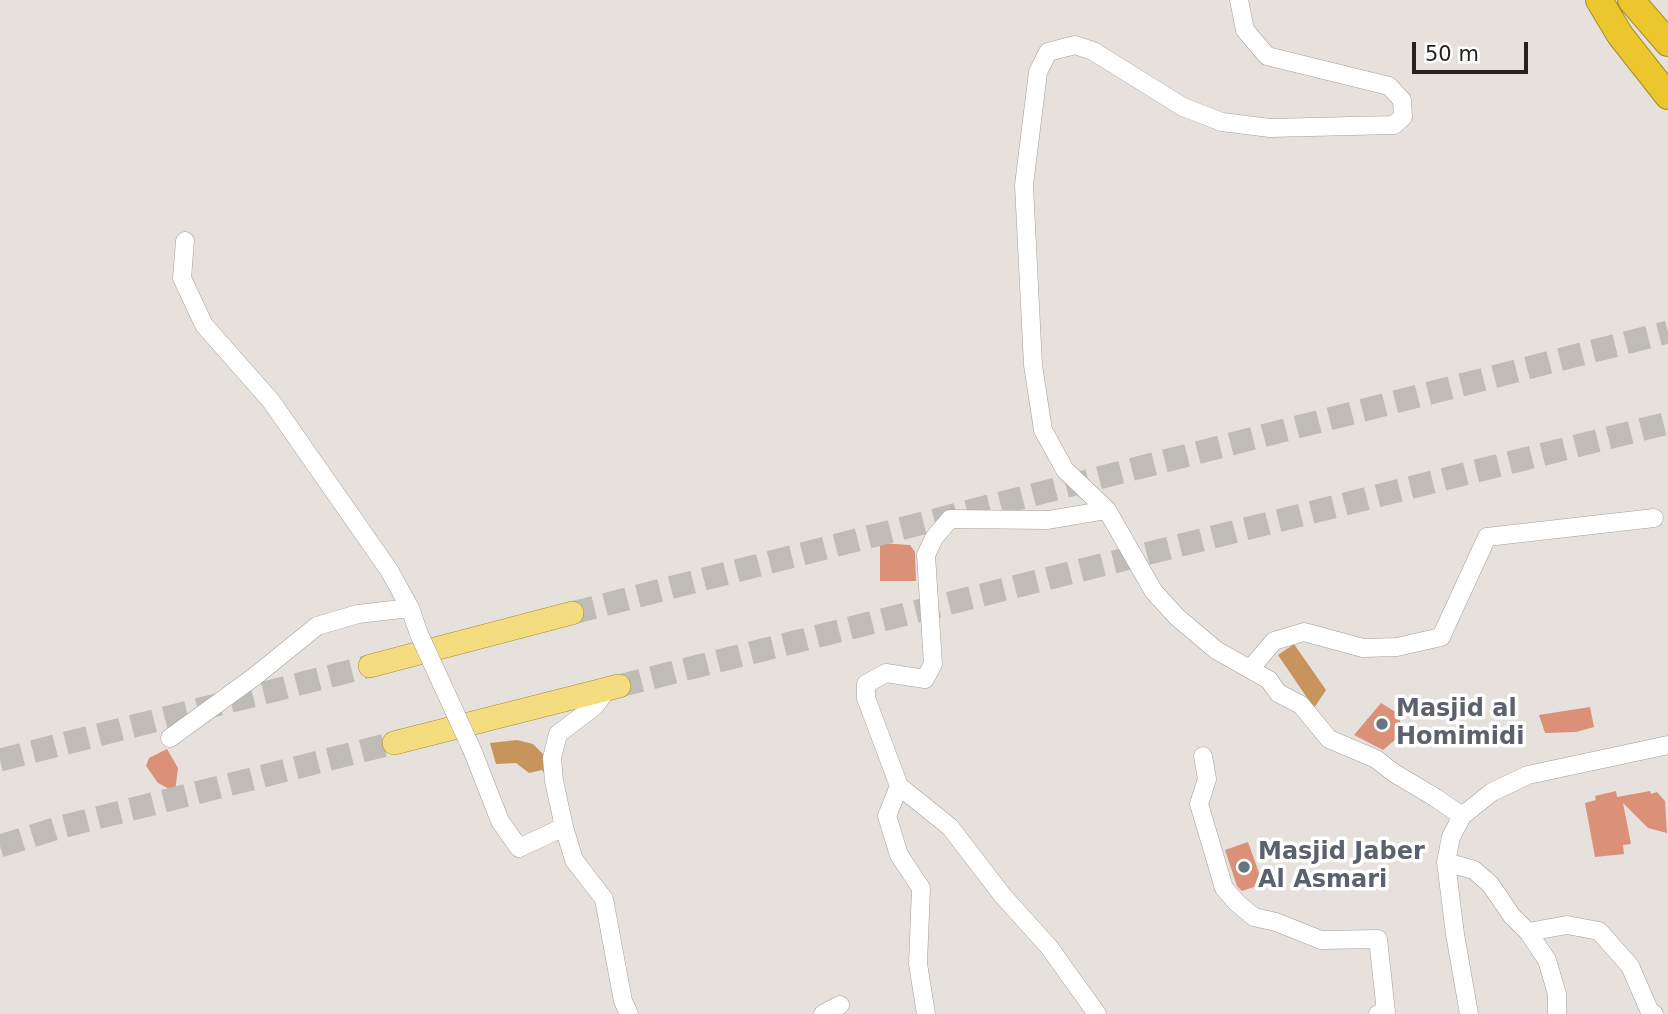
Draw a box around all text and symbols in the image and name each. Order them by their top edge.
scale bar [1416,28,1532,72]
text: 50 m [1425,42,1479,66]
place label: Masjid al Homimidi [1396,696,1524,752]
marker: Masjid al Homimidi [1374,716,1390,732]
place label: Masjid Jaber Al Asmari [1258,839,1425,895]
marker: Masjid Jaber Al Asmari [1236,859,1252,875]

